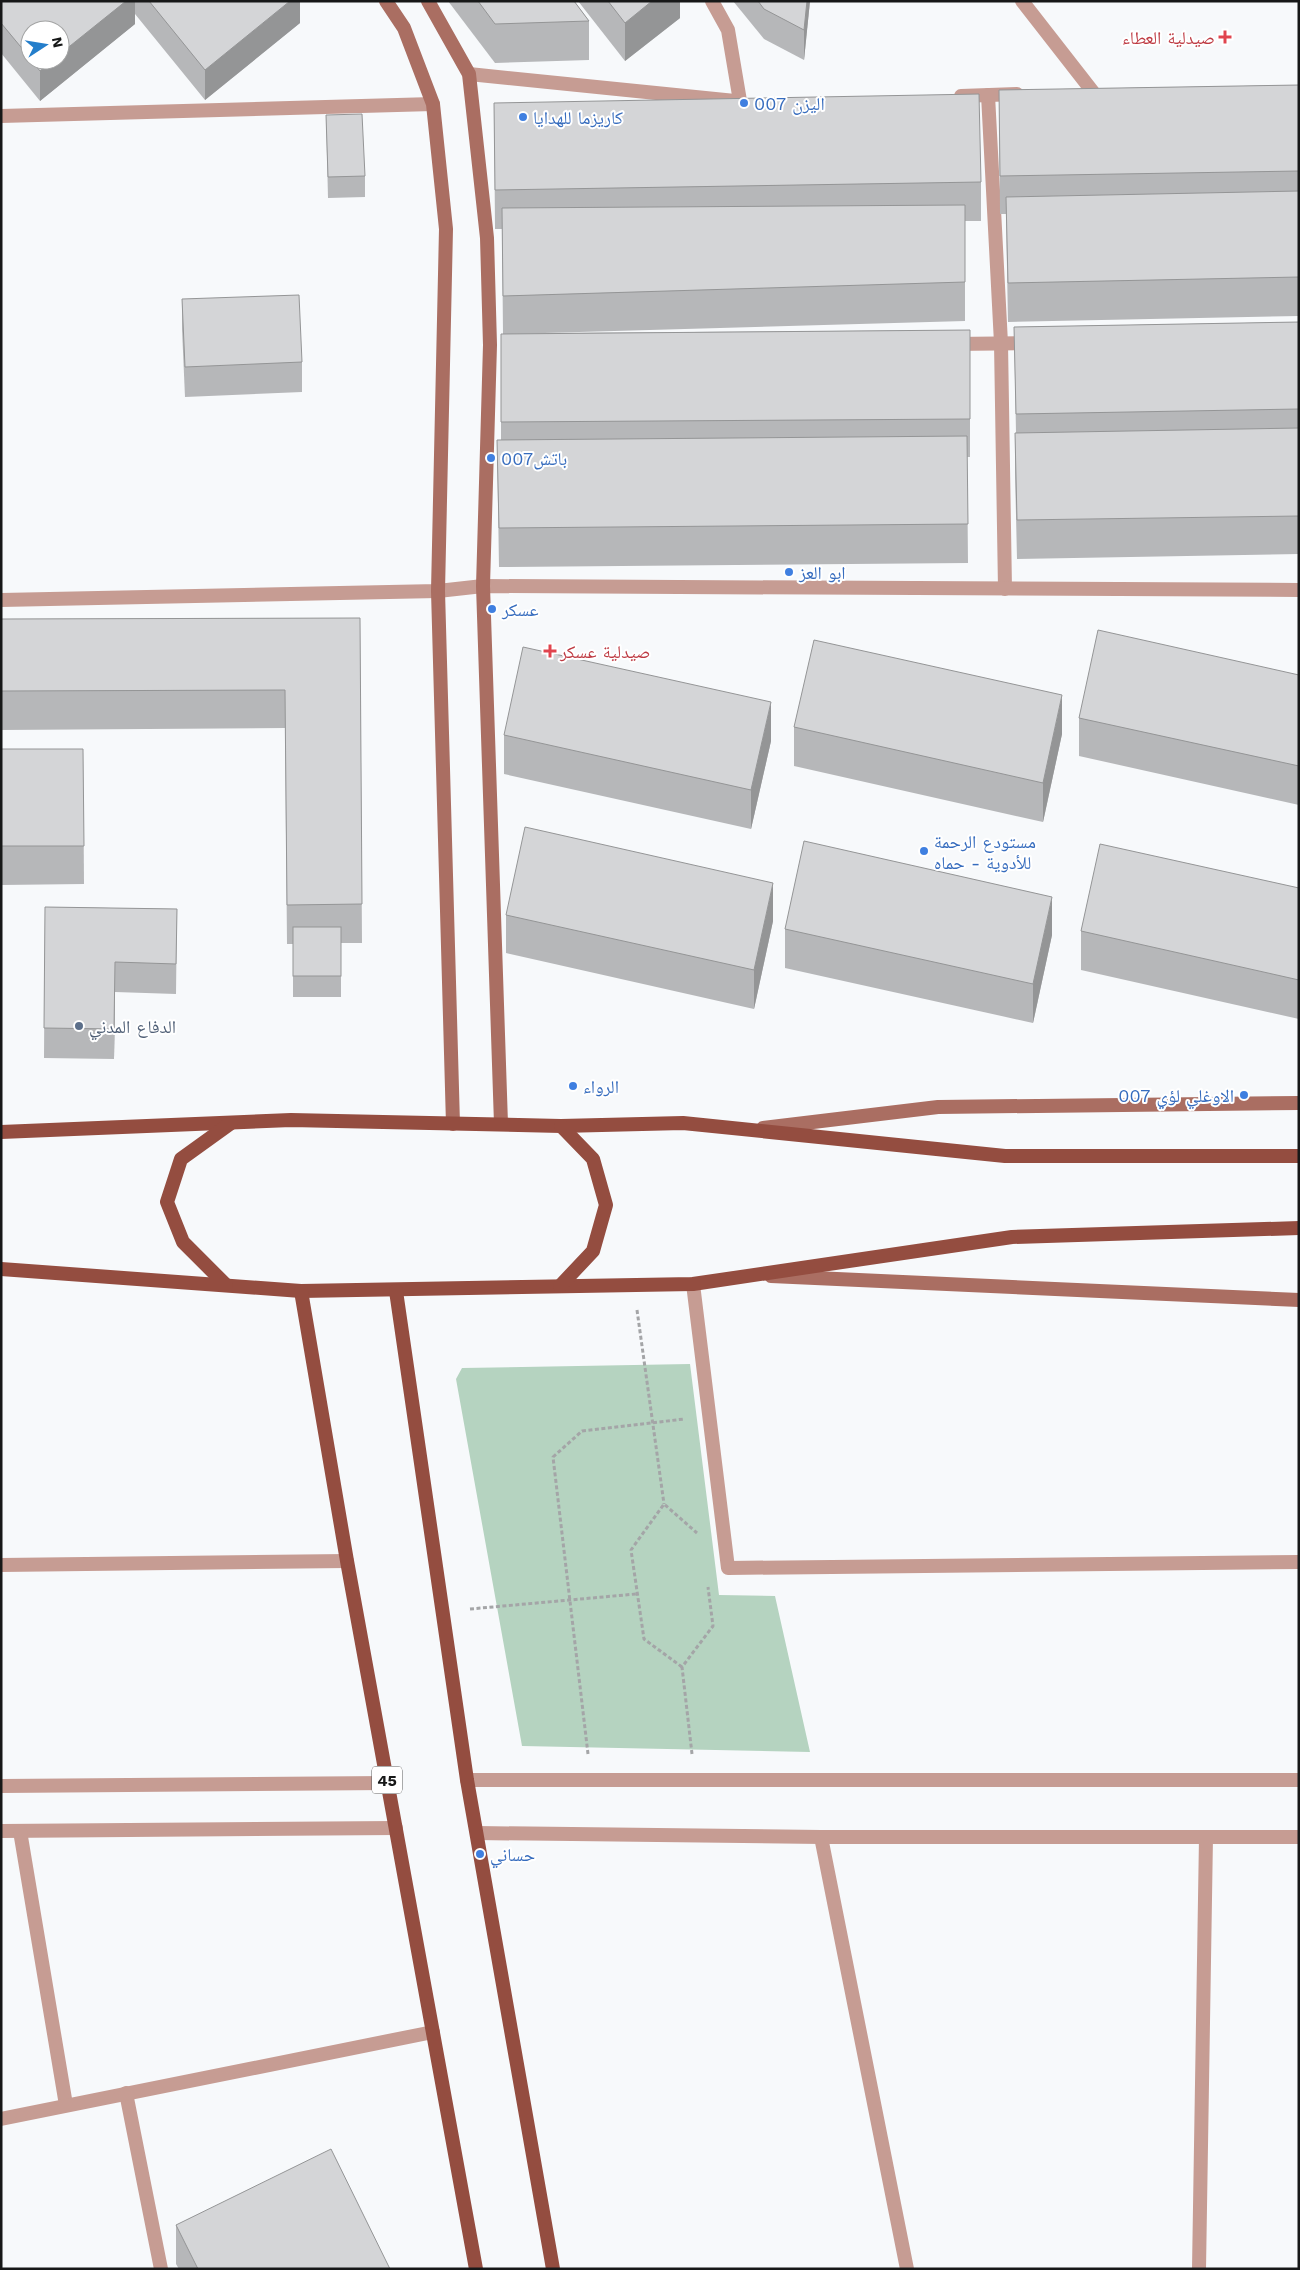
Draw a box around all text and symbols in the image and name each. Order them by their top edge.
north arrow [20,20,70,70]
place label: صيدلية العطاء [1122,27,1215,48]
marker: صيدلية العطاء [1219,31,1231,43]
text: N [49,36,67,49]
place label: اليزن 007 [754,93,825,115]
marker: اليزن 007 [738,97,750,109]
place label: كاريزما للهدايا [533,107,623,128]
marker: كاريزما للهدايا [517,111,529,123]
place label: باتش007 [501,448,567,470]
marker: باتش007 [485,452,497,464]
place label: ابو العز [798,562,846,583]
marker: ابو العز [783,566,795,578]
place label: عسكر [501,599,539,620]
marker: عسكر [486,603,498,615]
place label: صيدلية عسكر [559,641,650,662]
marker: صيدلية عسكر [544,645,556,657]
place label: مستودع الرحمة للأدوية - حماه [934,831,1036,873]
marker: مستودع الرحمة للأدوية - حماه [918,845,930,857]
place label: الدفاع المدني [89,1016,176,1041]
marker: الدفاع المدني [73,1020,85,1032]
place label: الرواء [583,1076,619,1097]
marker: الرواء [567,1080,579,1092]
place label: الاوغلي لؤي 007 [1118,1085,1234,1110]
marker: الاوغلي لؤي 007 [1238,1089,1250,1101]
road number: 45 [372,1766,402,1794]
place label: حساني [490,1844,535,1869]
marker: حساني [474,1848,486,1860]

